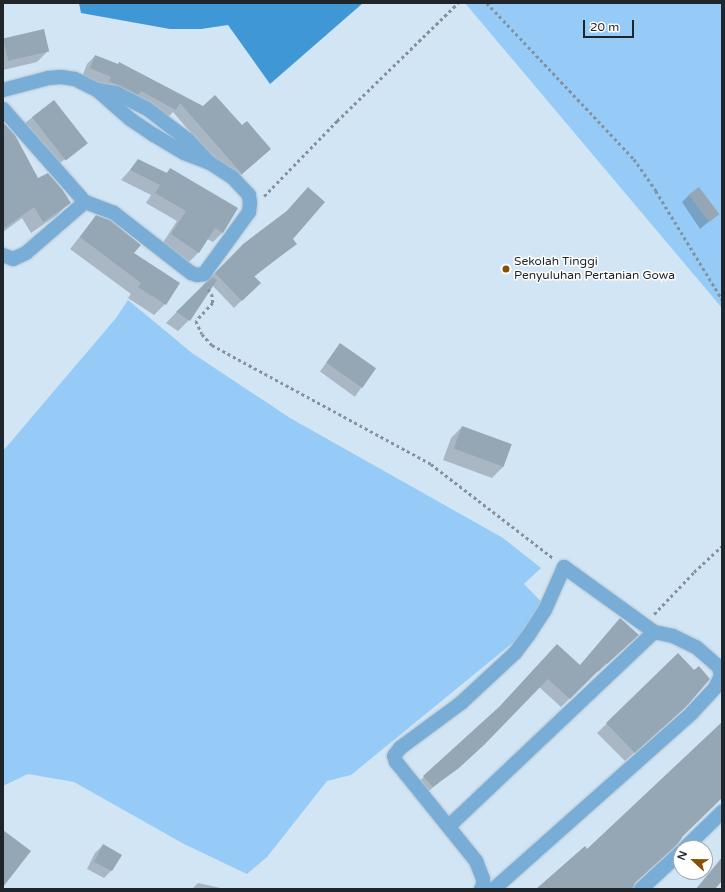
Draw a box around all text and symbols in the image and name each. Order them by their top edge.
scale bar [585,12,636,38]
text: 20 m [590,20,619,34]
place label: Sekolah Tinggi Penyuluhan Pertanian Gowa [514,255,675,283]
marker: Sekolah Tinggi Penyuluhan Pertanian Gowa [501,264,511,274]
north arrow [673,840,713,880]
text: N [675,849,690,862]

